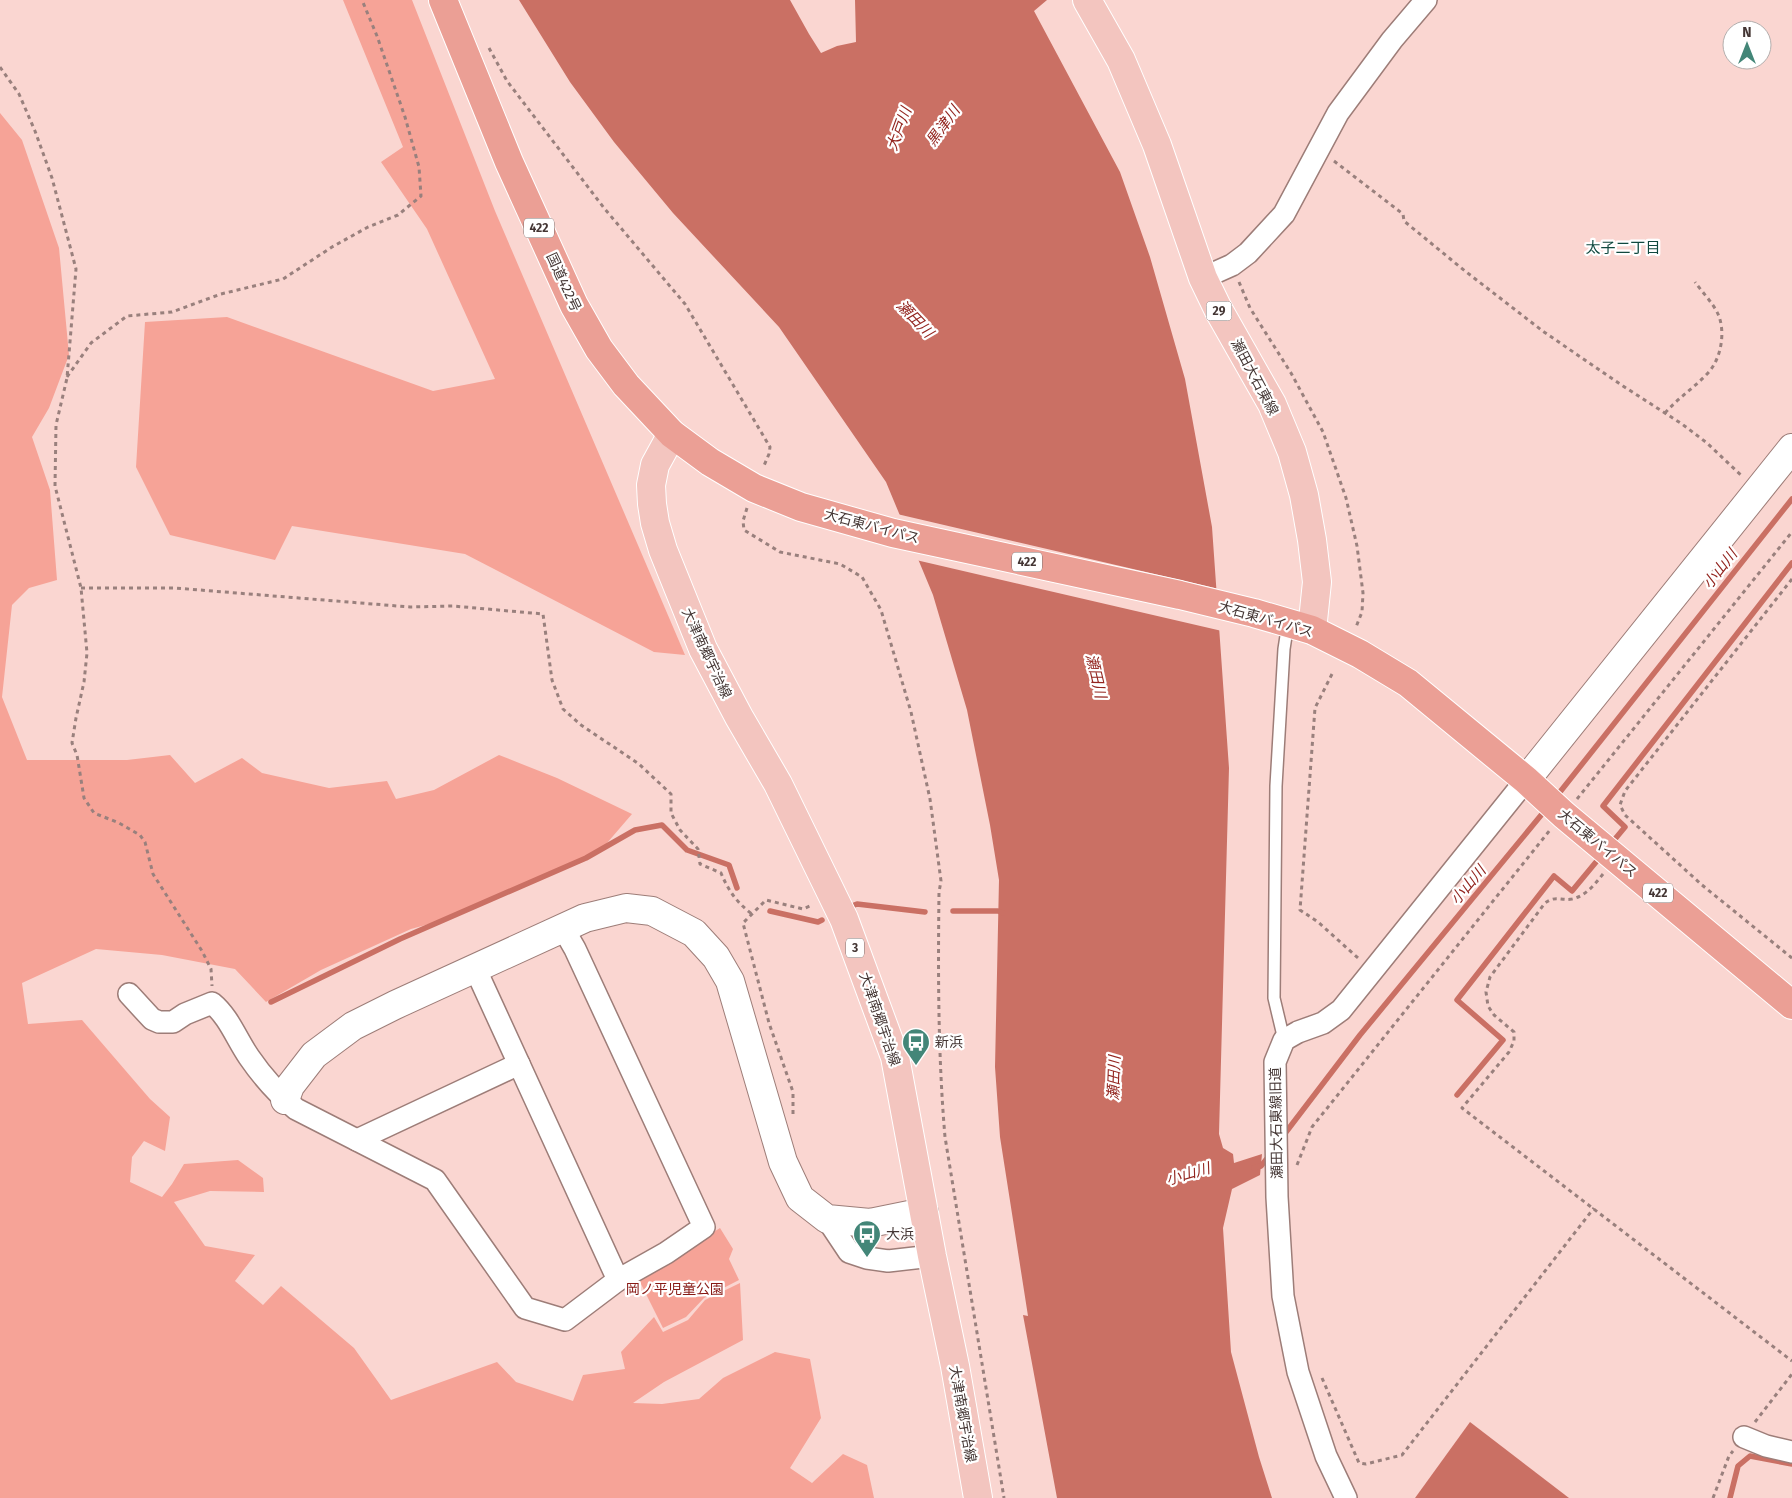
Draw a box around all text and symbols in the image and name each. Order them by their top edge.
north arrow [1722,20,1772,70]
text: N [1742,24,1752,41]
water label: 黒津川 [922,101,965,149]
water label: 大戸川 [883,103,916,153]
road number: 422 [524,218,554,238]
district label: 太子二丁目 [1585,239,1661,257]
street label: 国道422号 [543,250,585,314]
water label: 瀬田川 [893,297,938,343]
road number: 29 [1206,302,1232,321]
street label: 瀬田大石東線 [1227,336,1282,418]
street label: 大石東バイパス [822,506,921,547]
water label: 小山川 [1699,544,1742,592]
road number: 422 [1012,552,1042,572]
street label: 大石東バイパス [1217,598,1315,641]
street label: 大津南郷宇治線 [678,605,735,701]
water label: 瀬田川 [1082,652,1110,702]
street label: 大石東バイパス [1555,805,1641,881]
water label: 小山川 [1447,860,1491,908]
road number: 422 [1643,884,1673,902]
road number: 3 [846,938,864,958]
street label: 大津南郷宇治線 [856,970,904,1068]
bus stop icon: 新浜 [901,1027,931,1066]
place label: 新浜 [935,1034,963,1051]
water label: 瀬田川 [1104,1053,1124,1101]
street label: 瀬田大石東線旧道 [1267,1067,1286,1179]
water label: 小山川 [1164,1159,1214,1189]
bus stop icon: 大浜 [852,1219,882,1258]
place label: 大浜 [886,1226,914,1243]
park label: 岡ノ平児童公園 [626,1281,724,1298]
street label: 大津南郷宇治線 [946,1364,979,1464]

